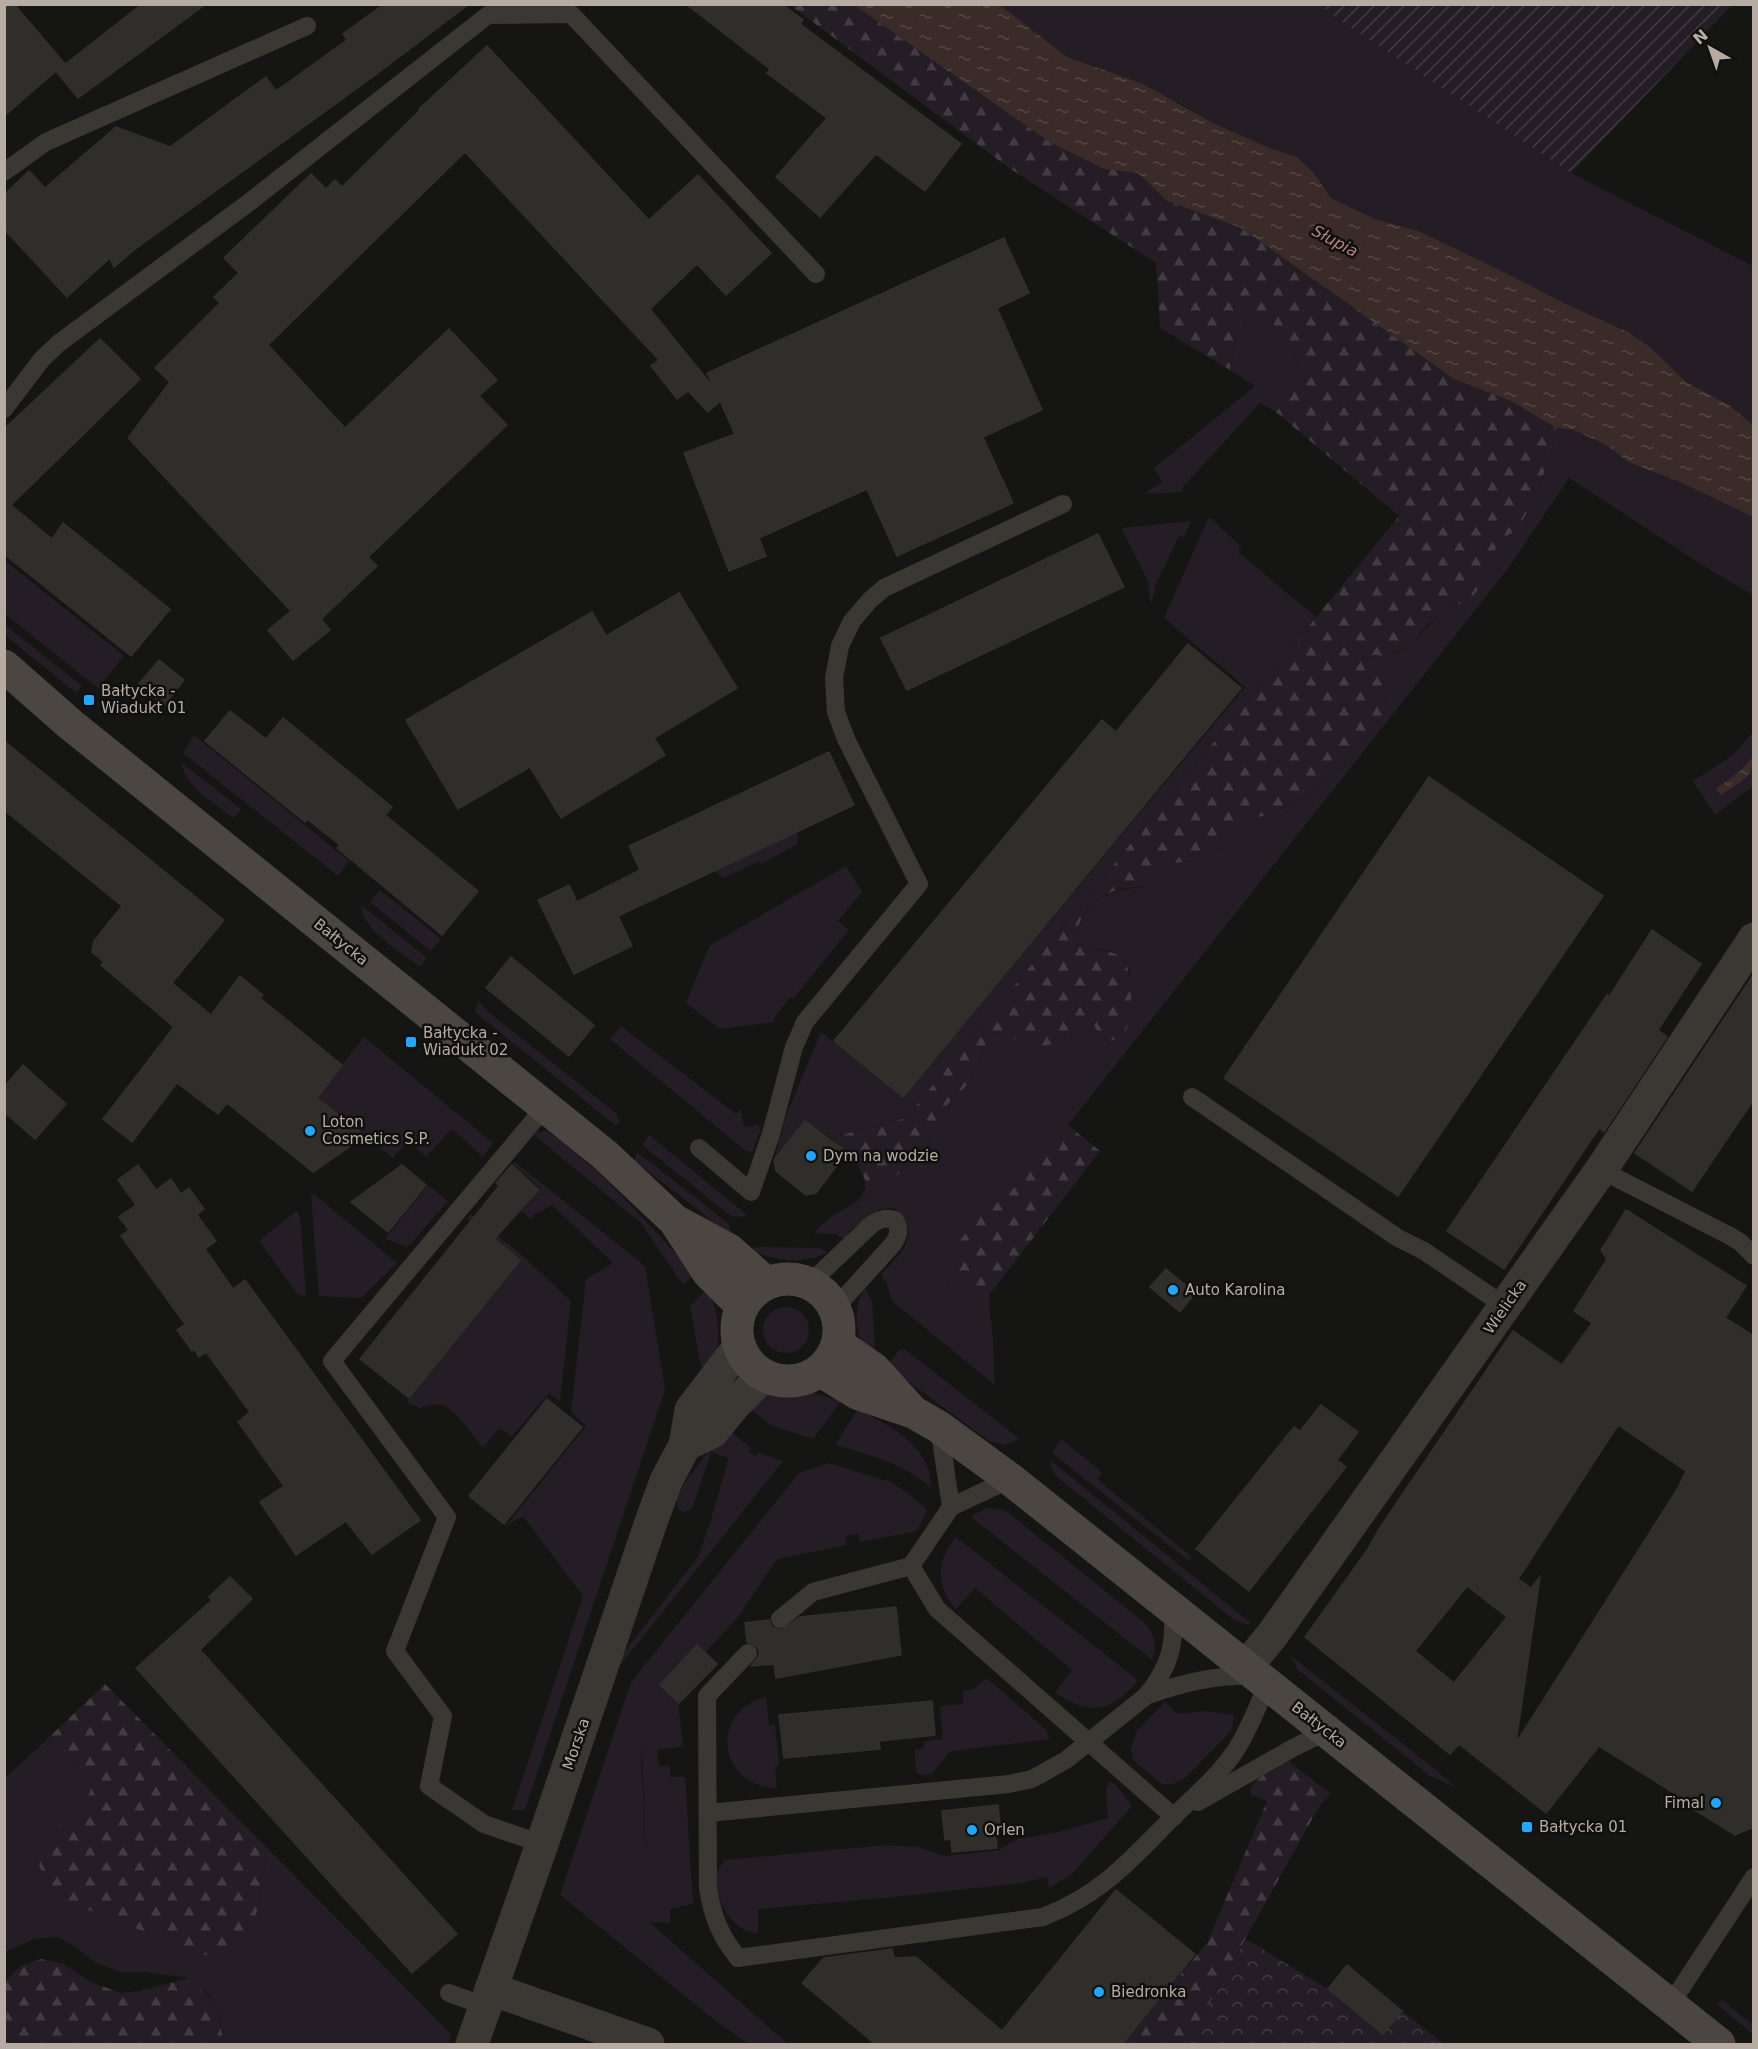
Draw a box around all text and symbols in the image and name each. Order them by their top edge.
north arrow [1680,18,1740,78]
text: N [1689,25,1712,48]
water label: Słupia [1309,221,1361,261]
place label: Bałtycka - Wiadukt 01 [101,682,186,717]
marker: Bałtycka - Wiadukt 01 [82,693,96,707]
street label: Bałtycka [310,915,372,969]
place label: Bałtycka - Wiadukt 02 [423,1024,508,1059]
marker: Bałtycka - Wiadukt 02 [404,1035,418,1049]
place label: Loton Cosmetics S.P. [322,1113,430,1148]
marker: Loton Cosmetics S.P. [303,1124,317,1138]
place label: Dym na wodzie [823,1147,939,1165]
marker: Dym na wodzie [804,1149,818,1163]
street label: Wielicka [1480,1276,1530,1338]
place label: Auto Karolina [1185,1281,1285,1299]
marker: Auto Karolina [1166,1283,1180,1297]
street label: Bałtycka [1288,1698,1350,1752]
street label: Morska [559,1716,593,1772]
place label: Fimal [1664,1794,1704,1812]
marker: Fimal [1709,1796,1723,1810]
place label: Bałtycka 01 [1539,1818,1627,1836]
marker: Bałtycka 01 [1520,1820,1534,1834]
place label: Orlen [984,1821,1025,1839]
marker: Orlen [965,1823,979,1837]
place label: Biedronka [1111,1983,1186,2001]
marker: Biedronka [1092,1985,1106,1999]

